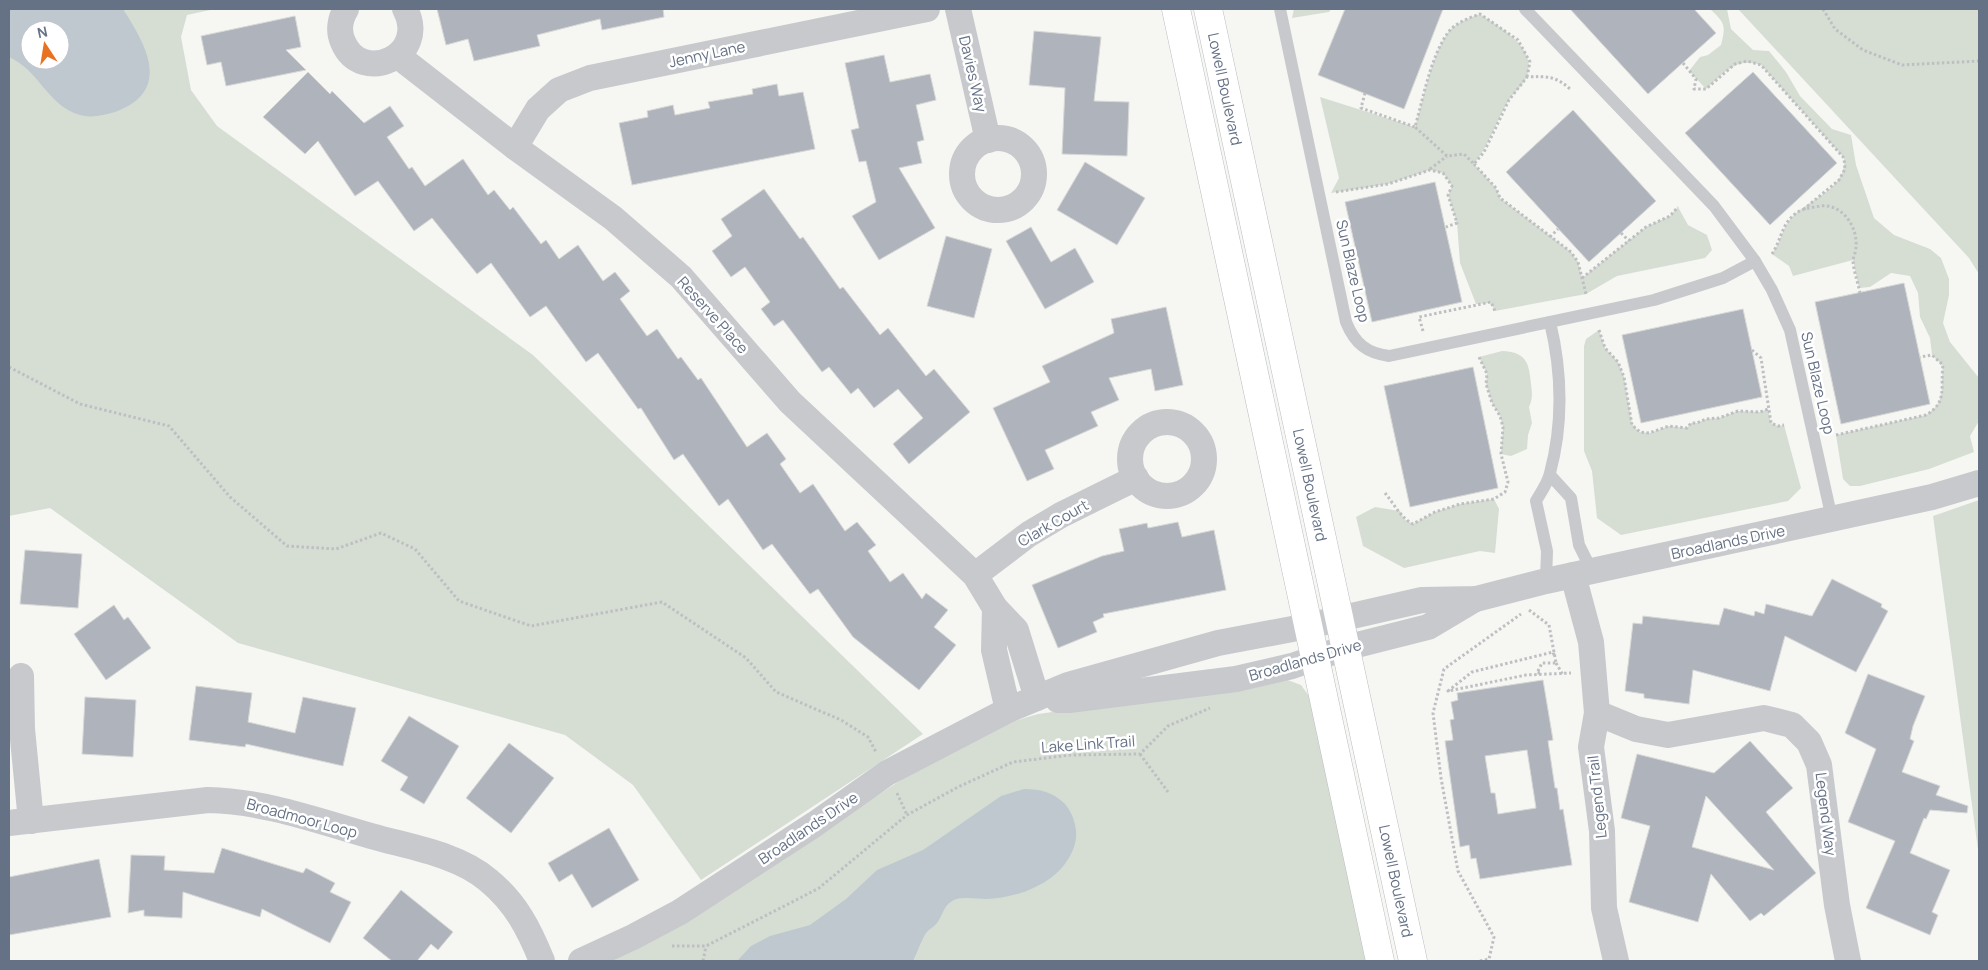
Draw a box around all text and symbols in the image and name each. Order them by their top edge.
north arrow [20,20,70,70]
text: N [35,21,49,42]
street label: Lowell Boulevard [1203,31,1247,147]
street label: Davies Way [954,34,992,114]
street label: Jenny Lane [667,36,747,72]
street label: Sun Blaze Loop [1331,218,1375,324]
street label: Reserve Place [673,272,753,358]
street label: Sun Blaze Loop [1796,330,1840,436]
street label: Lowell Boulevard [1288,427,1332,543]
street label: Clark Court [1014,494,1092,552]
street label: Broadlands Drive [1669,520,1787,564]
street label: Broadlands Drive [1246,634,1364,686]
street label: Lake Link Trail [1040,730,1136,758]
street label: Legend Trail [1582,755,1612,839]
street label: Legend Way [1810,771,1842,857]
street label: Broadlands Drive [754,787,862,869]
street label: Broadmoor Loop [244,793,360,843]
street label: Lowell Boulevard [1374,823,1418,939]

